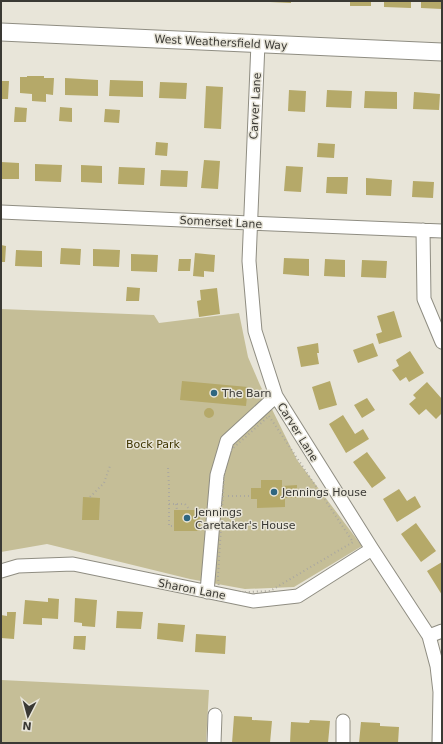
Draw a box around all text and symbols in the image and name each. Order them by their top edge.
street label: West Weathersfield Way [154,33,288,53]
street label: Carver Lane [247,72,264,140]
street label: Somerset Lane [179,214,263,231]
place label: The Barn [221,387,272,400]
marker: The Barn [209,388,219,398]
street label: Carver Lane [274,400,321,464]
park label: Bock Park [126,438,181,451]
place label: Jennings House [281,486,367,499]
marker: Jennings House [269,487,279,497]
place label: Jennings Caretaker's House [194,506,296,532]
marker: Jennings Caretaker's House [182,513,192,523]
street label: Sharon Lane [157,577,227,602]
north arrow [8,696,48,736]
text: N [22,719,32,732]

